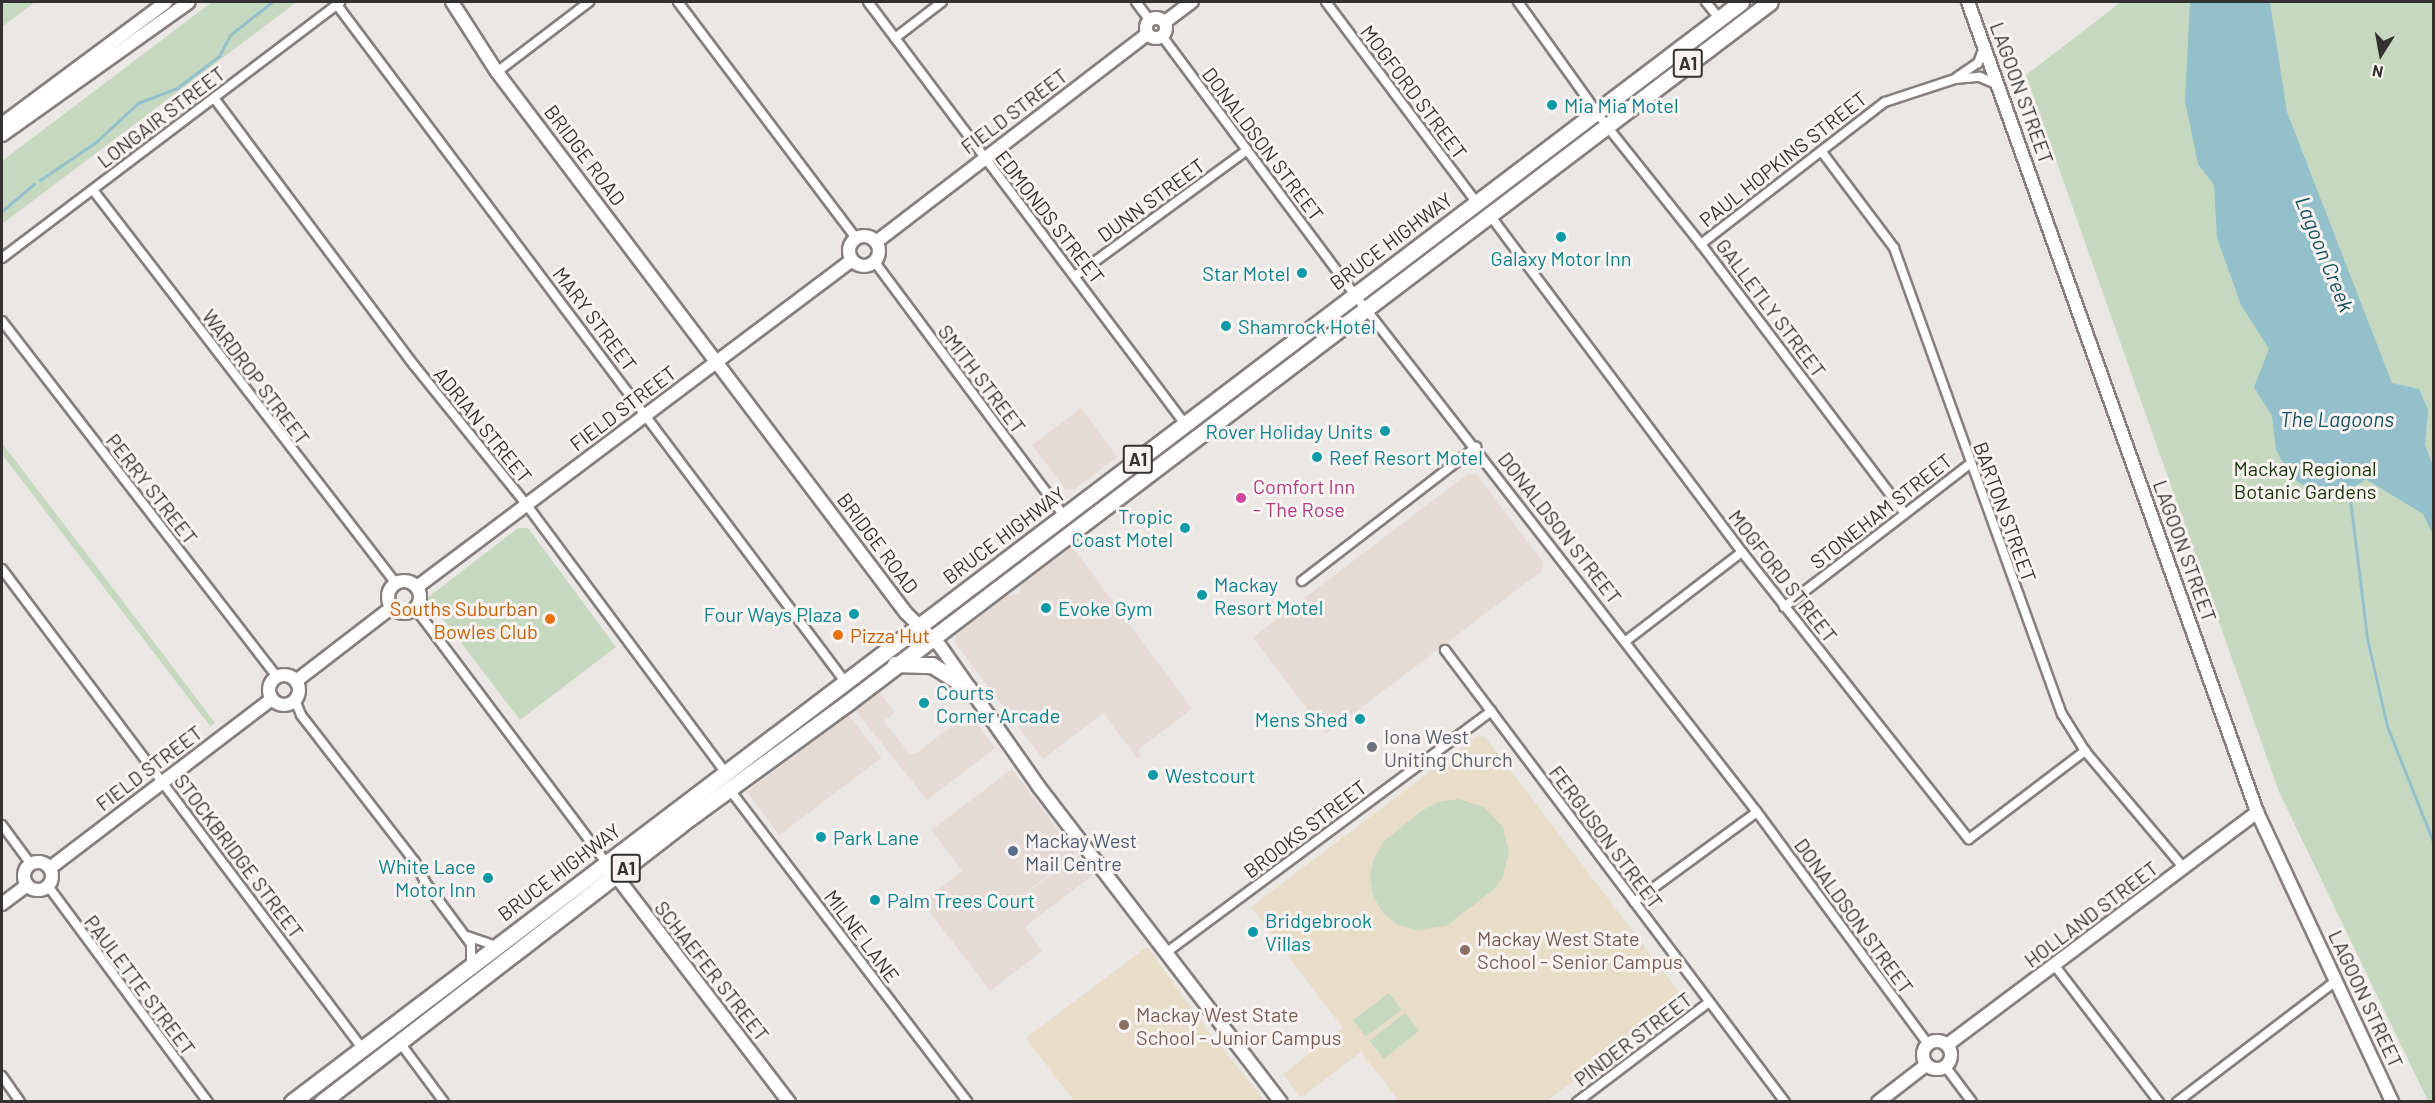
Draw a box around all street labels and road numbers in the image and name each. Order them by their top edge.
street label: LAGOON STREET [1985,19,2059,167]
street label: MOGFORD STREET [1356,20,1472,164]
road number: A1 [1672,48,1704,78]
street label: LONGAIR STREET [92,61,230,173]
street label: DONALDSON STREET [1197,62,1329,226]
street label: FIELD STREET [956,63,1072,159]
street label: PAUL HOPKINS STREET [1694,86,1872,232]
street label: BRIDGE ROAD [539,100,631,210]
street label: EDMONDS STREET [990,145,1110,289]
street label: DUNN STREET [1093,153,1209,247]
street label: BRUCE HIGHWAY [1325,187,1457,295]
street label: GALLETLY STREET [1711,234,1831,382]
street label: MARY STREET [548,262,642,376]
street label: WARDROP STREET [197,305,315,449]
street label: SMITH STREET [933,320,1031,438]
street label: FIELD STREET [565,360,681,456]
street label: ADRIAN STREET [429,362,537,488]
street label: PERRY STREET [101,429,203,549]
street label: BARTON STREET [1969,439,2041,585]
road number: A1 [1122,444,1154,474]
street label: DONALDSON STREET [1493,447,1627,609]
street label: STONEHAM STREET [1805,448,1957,574]
street label: LAGOON STREET [2148,477,2222,625]
street label: BRUCE HIGHWAY [938,481,1070,589]
street label: BRIDGE ROAD [832,488,924,598]
street label: MOGFORD STREET [1724,505,1842,647]
street label: FIELD STREET [91,720,207,816]
street label: FERGUSON STREET [1544,761,1668,913]
street label: STOCKBRIDGE STREET [169,769,309,943]
street label: BROOKS STREET [1239,775,1371,883]
street label: BRUCE HIGHWAY [493,818,625,926]
street label: DONALDSON STREET [1790,834,1918,998]
road number: A1 [610,853,642,883]
street label: HOLLAND STREET [2019,856,2163,972]
street label: MILNE LANE [819,885,905,987]
street label: SCHAEFER STREET [650,896,774,1046]
street label: PAULETTE STREET [80,910,200,1060]
street label: LAGOON STREET [2324,926,2408,1072]
street label: PINDER STREET [1569,987,1697,1091]

